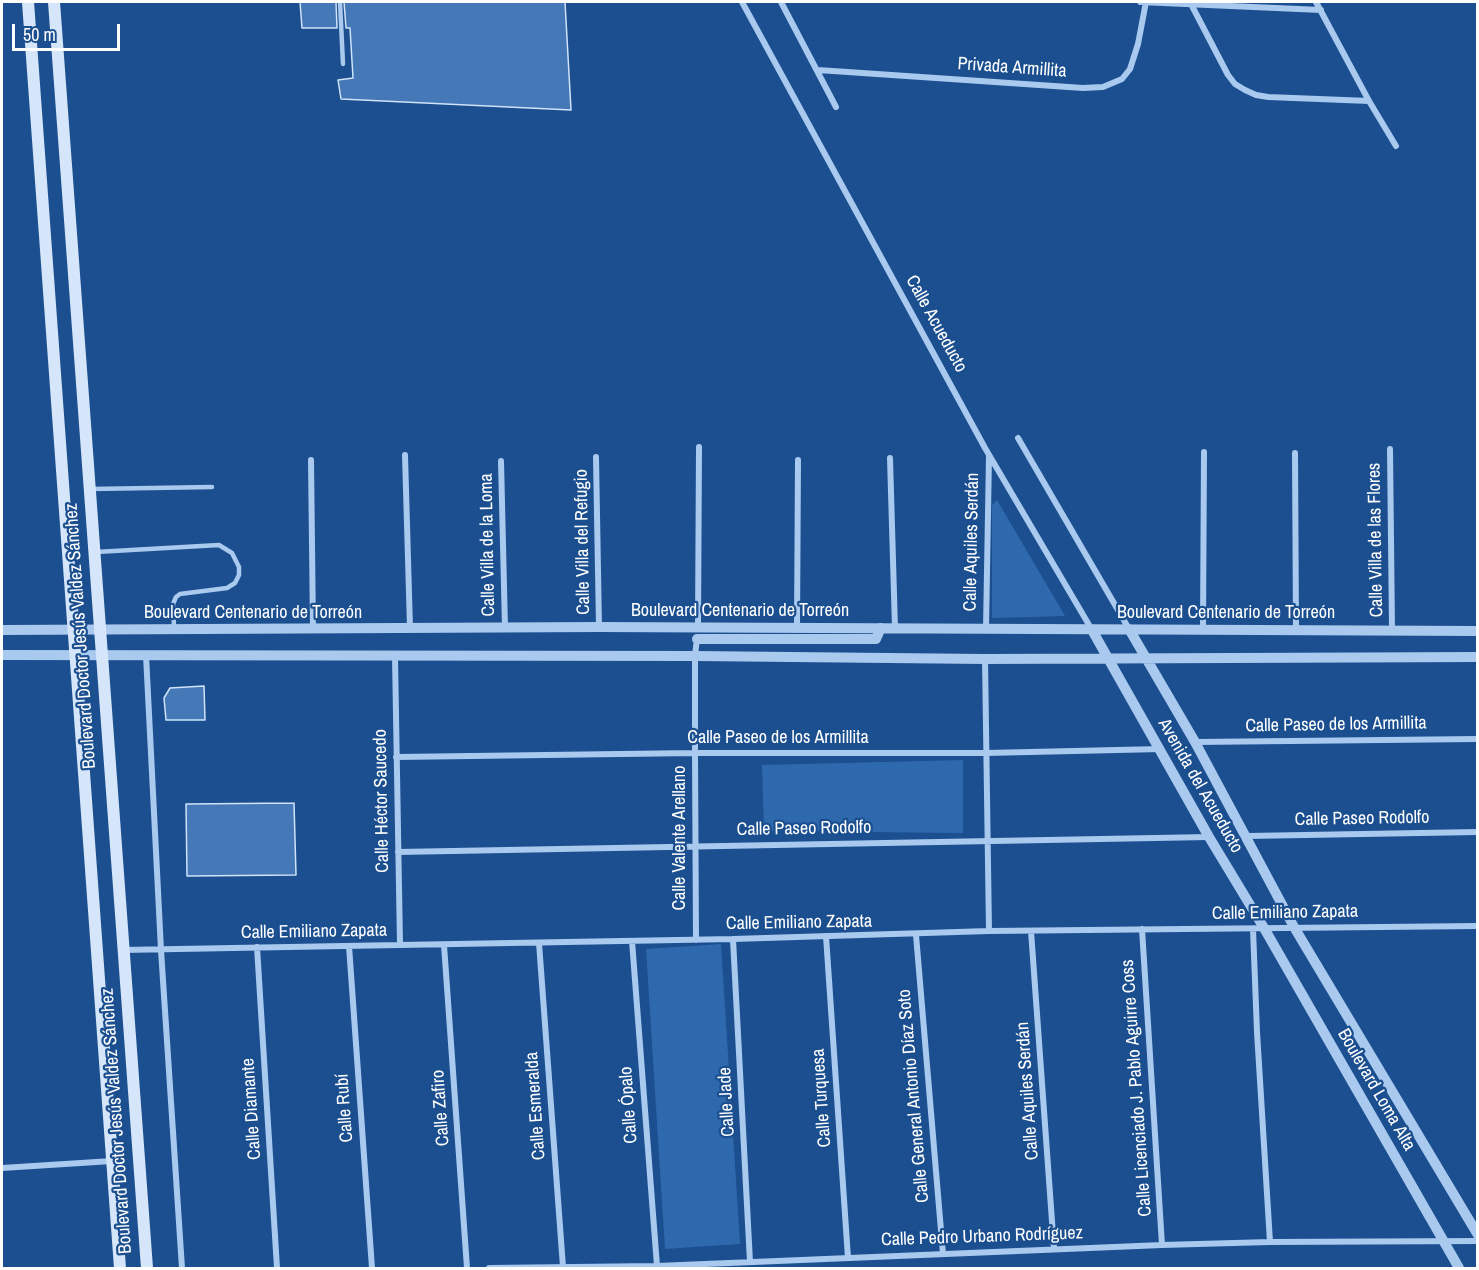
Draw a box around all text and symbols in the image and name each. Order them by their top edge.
scale bar [15,12,123,50]
text: 50 m [23,22,56,47]
street label: Privada Armillita [957,53,1067,83]
street label: Calle Acueducto [901,272,971,376]
street label: Calle Villa de las Flores [1364,462,1388,618]
street label: Calle Villa del Refugio [571,469,595,615]
street label: Calle Aquiles Serdán [960,472,984,612]
street label: Calle Villa de la Loma [476,473,500,617]
street label: Boulevard Doctor Jesús Valdez Sánchez [61,502,101,770]
street label: Boulevard Centenario de Torreón [631,600,849,622]
street label: Boulevard Centenario de Torreón [144,602,362,624]
street label: Boulevard Centenario de Torreón [1117,602,1335,624]
street label: Calle Paseo de los Armillita [1245,713,1427,737]
street label: Avenida del Acueducto [1153,715,1247,857]
street label: Calle Paseo de los Armillita [687,727,869,749]
street label: Calle Héctor Saucedo [370,729,394,873]
street label: Calle Valente Arellano [669,766,691,910]
street label: Calle Paseo Rodolfo [1295,807,1429,831]
street label: Calle Paseo Rodolfo [737,817,871,841]
street label: Calle Emiliano Zapata [1212,901,1358,925]
street label: Calle Emiliano Zapata [726,911,872,935]
street label: Calle Emiliano Zapata [241,920,387,944]
street label: Calle Licenciado J. Pablo Aguirre Coss [1117,959,1157,1217]
street label: Boulevard Doctor Jesús Valdez Sánchez [97,987,137,1255]
street label: Calle General Antonio Díaz Soto [894,988,934,1204]
street label: Calle Aquiles Serdán [1012,1021,1044,1161]
street label: Boulevard Loma Alta [1332,1025,1420,1155]
street label: Calle Turquesa [808,1048,836,1148]
street label: Calle Esmeralda [521,1051,551,1161]
street label: Calle Diamante [238,1058,266,1160]
street label: Calle Ópalo [616,1066,642,1144]
street label: Calle Jade [714,1067,740,1137]
street label: Calle Zafiro [428,1069,454,1147]
street label: Calle Rubí [332,1073,358,1143]
street label: Calle Pedro Urbano Rodríguez [881,1223,1083,1251]

